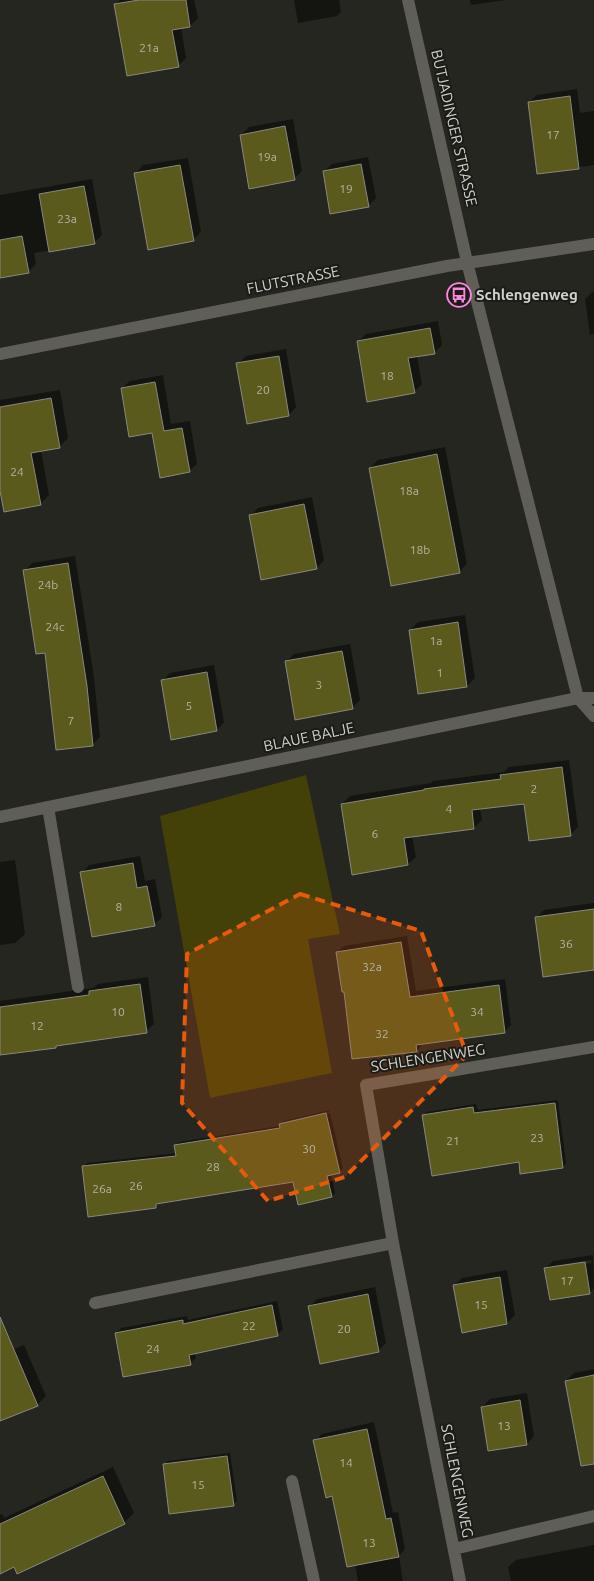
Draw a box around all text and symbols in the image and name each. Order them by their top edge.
house number: 21a [139,41,159,54]
street label: BUTJADINGER STRASSE [428,48,481,208]
house number: 17 [546,128,560,141]
house number: 19a [257,150,277,163]
house number: 19 [339,182,353,195]
house number: 23a [57,212,77,225]
street label: FLUTSTRASSE [245,262,341,297]
bus stop icon: Schlengenweg [446,282,472,308]
place label: Schlengenweg [476,286,578,303]
house number: 18 [380,369,394,382]
house number: 20 [256,383,270,396]
house number: 24 [10,465,24,478]
house number: 18a [399,484,419,497]
house number: 18b [410,543,430,556]
house number: 24b [38,578,58,591]
house number: 24c [45,620,65,633]
house number: 1a [430,634,442,647]
house number: 1 [437,666,443,679]
house number: 3 [316,678,322,691]
house number: 5 [186,699,192,712]
house number: 7 [68,714,74,727]
street label: BLAUE BALJE [262,719,356,754]
house number: 2 [531,782,537,795]
house number: 4 [446,802,453,815]
house number: 6 [372,827,379,840]
house number: 8 [116,900,123,913]
house number: 36 [559,937,573,950]
house number: 32a [362,960,382,973]
house number: 10 [111,1005,125,1018]
house number: 34 [470,1005,484,1018]
house number: 12 [30,1019,44,1032]
house number: 32 [375,1027,389,1040]
street label: SCHLENGENWEG [370,1040,486,1075]
house number: 23 [530,1131,544,1144]
house number: 21 [446,1134,460,1147]
house number: 30 [302,1142,316,1155]
house number: 28 [206,1160,220,1173]
house number: 26 [129,1179,143,1192]
house number: 26a [92,1182,112,1195]
house number: 17 [560,1274,574,1287]
house number: 15 [474,1298,488,1311]
house number: 22 [242,1319,256,1332]
house number: 20 [337,1322,351,1335]
house number: 24 [146,1342,160,1355]
house number: 13 [497,1419,511,1432]
street label: SCHLENGENWEG [438,1423,477,1539]
house number: 14 [339,1456,353,1469]
house number: 15 [191,1478,205,1491]
house number: 13 [362,1536,376,1549]

